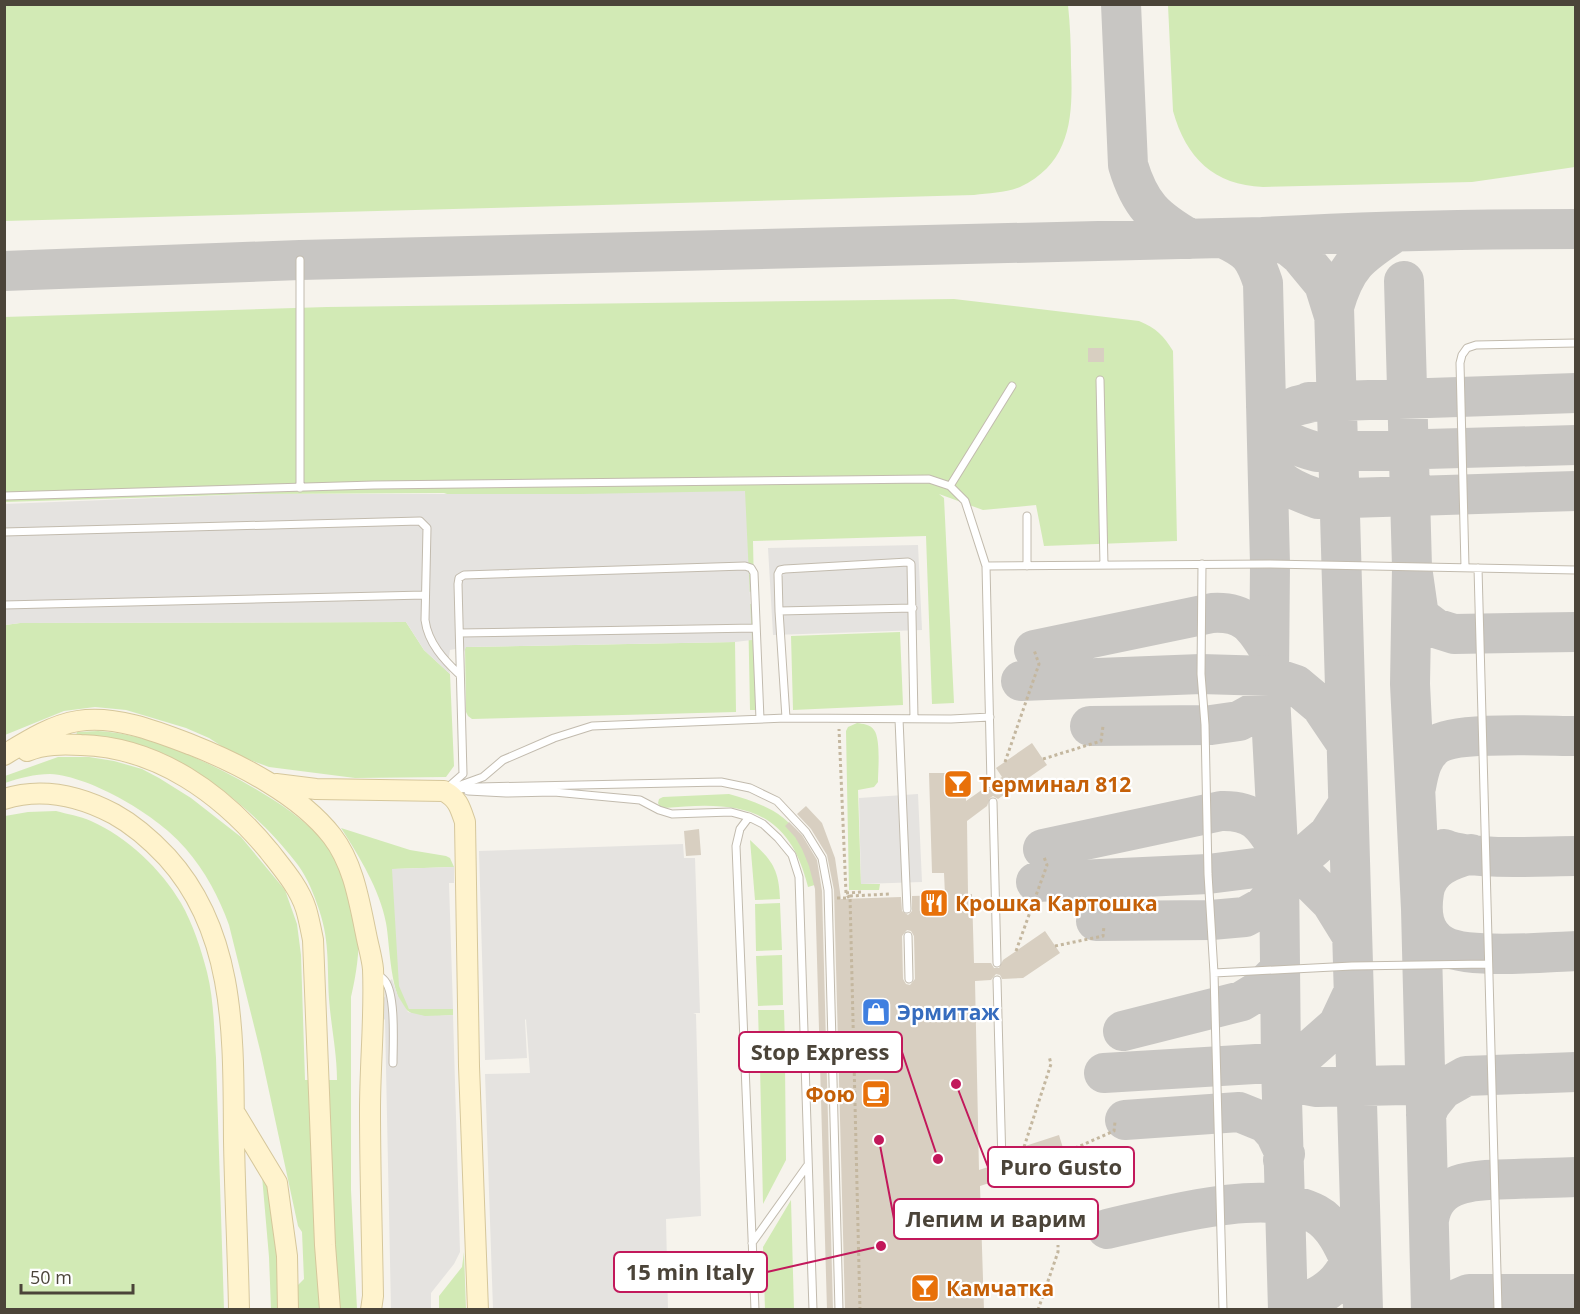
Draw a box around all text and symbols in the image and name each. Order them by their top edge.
bar icon: Терминал 812 [942,768,974,800]
place label: Терминал 812 [979,770,1131,798]
restaurant icon: Крошка Картошка [918,887,950,919]
place label: Крошка Картошка [955,889,1158,917]
shop icon: Эрмитаж [860,996,892,1028]
place label: Эрмитаж [897,998,1000,1026]
callout: Stop Express [739,1032,902,1072]
text: Stop Express [751,1036,889,1066]
cafe icon: Фою [860,1078,892,1110]
place label: Фою [806,1080,855,1108]
callout: Puro Gusto [988,1147,1134,1187]
text: Puro Gusto [1000,1151,1122,1181]
callout: Лепим и варим [894,1199,1098,1239]
text: Лепим и варим [906,1203,1086,1233]
callout: 15 min Italy [614,1252,767,1292]
text: 15 min Italy [626,1256,755,1286]
scale bar [21,1257,134,1295]
text: 50 m [30,1265,72,1289]
bar icon: Камчатка [909,1272,941,1304]
place label: Камчатка [946,1274,1054,1302]

